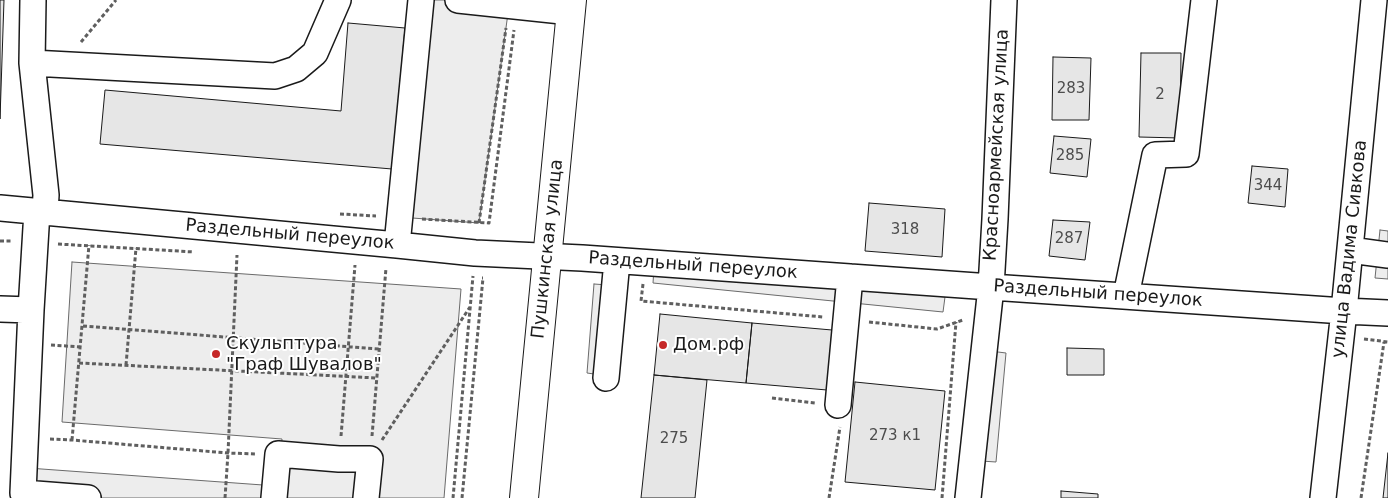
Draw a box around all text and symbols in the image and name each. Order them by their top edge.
street label: Красноармейская улица [980,28,1014,262]
house number: 283 [1057,80,1085,98]
house number: 2 [1155,86,1165,104]
street label: улица Вадима Сивкова [1328,139,1372,359]
house number: 285 [1056,147,1084,165]
street label: Пушкинская улица [528,158,568,340]
house number: 344 [1254,177,1282,195]
street label: Раздельный переулок [185,215,395,255]
house number: 318 [891,221,919,239]
house number: 287 [1055,230,1083,248]
street label: Раздельный переулок [588,248,798,284]
street label: Раздельный переулок [993,276,1203,312]
place label: Скульптура "Граф Шувалов" [226,333,382,376]
place label: Дом.рф [673,334,744,356]
marker: Дом.рф [657,339,669,351]
marker: Скульптура "Граф Шувалов" [210,348,222,360]
house number: 273 к1 [869,427,921,445]
house number: 275 [660,430,688,448]

